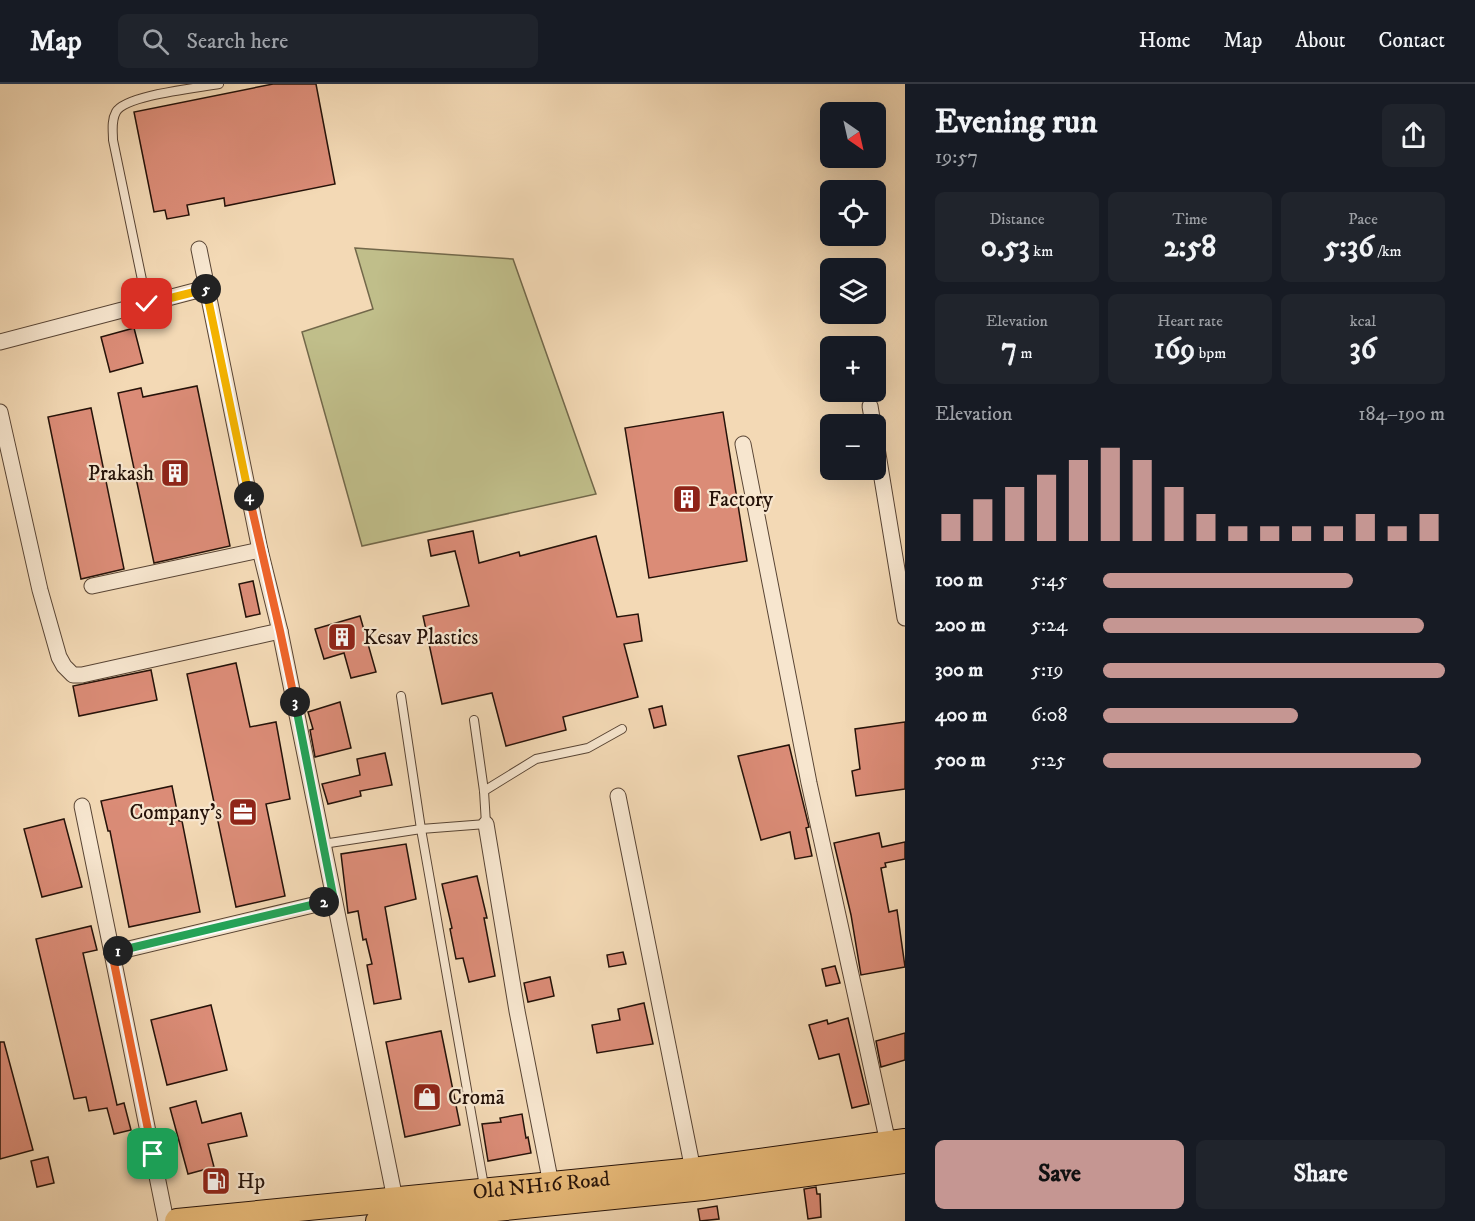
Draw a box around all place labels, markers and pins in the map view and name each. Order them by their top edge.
pin: 5 [191,274,221,304]
pin [121,278,172,329]
building icon: Prakash [159,457,191,489]
place label: Prakash [88,461,154,487]
pin: 4 [234,481,264,511]
building icon: Factory [671,483,703,515]
place label: Factory [708,487,774,513]
building icon: Kesav Plastics [326,621,358,653]
place label: Kesav Plastics [363,625,478,651]
pin: 3 [280,687,310,717]
office icon: Company's [227,796,259,828]
place label: Company's [129,800,222,826]
pin: 2 [309,887,339,917]
pin: 1 [103,936,133,966]
shop icon: Cromā [411,1081,443,1113]
place label: Cromā [448,1085,505,1111]
pin [127,1128,178,1179]
fuel station icon: Hp [200,1165,232,1197]
place label: Hp [237,1169,265,1195]

